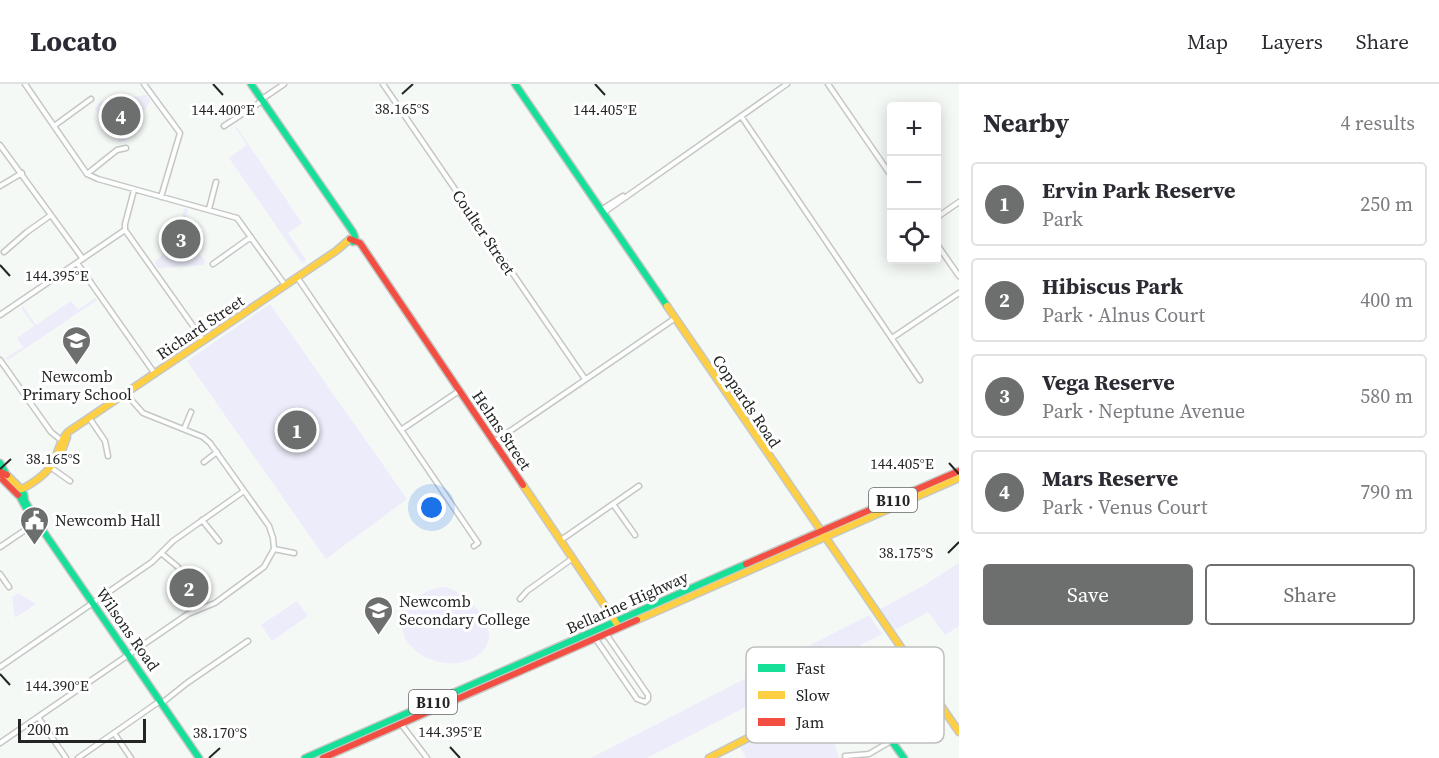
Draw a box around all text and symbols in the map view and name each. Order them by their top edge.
text: Locato [30,22,117,60]
text: Map [1187,27,1228,56]
text: Layers [1261,27,1323,56]
text: Share [1356,27,1409,56]
pin: 4 [102,93,140,138]
text: 38.165°S [375,98,430,119]
text: 144.400°E [191,99,255,120]
text: 144.405°E [573,99,637,120]
map controls [887,102,941,264]
button: + [887,102,941,156]
text: Nearby [983,105,1069,141]
text: 4 results [1340,109,1415,137]
button: − [887,156,941,210]
text: Ervin Park Reserve [1042,175,1236,205]
street label: Coulter Street [447,185,521,279]
text: 1 [999,190,1010,218]
text: 250 m [1360,190,1413,218]
text: Park [1042,205,1083,233]
button: locate [887,210,941,264]
pin: 3 [162,216,201,262]
text: 144.395°E [25,265,89,286]
text: Hibiscus Park [1042,271,1183,301]
text: 2 [999,286,1010,314]
text: 400 m [1360,286,1413,314]
street label: Richard Street [152,289,249,364]
text: Park · Alnus Court [1042,301,1205,329]
school or university icon: Newcomb Primary School [61,324,93,366]
street label: Coppards Road [708,350,786,452]
place label: Newcomb Primary School [22,365,132,405]
text: Vega Reserve [1042,367,1175,397]
text: 3 [999,382,1010,410]
text: 580 m [1360,382,1413,410]
street label: Helms Street [467,386,537,475]
text: Park · Neptune Avenue [1042,397,1245,425]
pin: 1 [278,408,316,452]
text: 38.165°S [26,448,81,469]
text: 144.405°E [870,453,934,474]
text: Mars Reserve [1042,463,1178,493]
text: 4 [999,478,1010,506]
text: 790 m [1360,478,1413,506]
road number: B110 [869,488,917,512]
your location [417,493,446,522]
text: Park · Venus Court [1042,493,1207,521]
public building icon: Newcomb Hall [18,504,50,546]
place label: Newcomb Hall [55,509,161,531]
text: 38.175°S [879,542,934,563]
button: Save [983,564,1193,625]
button: Share [1205,564,1415,625]
street label: Bellarine Highway [562,565,692,639]
pin: 2 [170,566,208,610]
street label: Wilsons Road [91,583,165,675]
place label: Newcomb Secondary College [399,590,530,630]
school or university icon: Newcomb Secondary College [362,594,394,636]
legend [746,647,944,743]
text: Fast [796,657,826,679]
text: 144.390°E [25,675,89,696]
text: Slow [796,684,831,706]
road number: B110 [409,690,457,714]
text: Jam [795,711,824,733]
scale bar [18,716,146,744]
text: 200 m [27,718,69,740]
text: 144.395°E [418,721,482,742]
text: 38.170°S [193,722,248,743]

